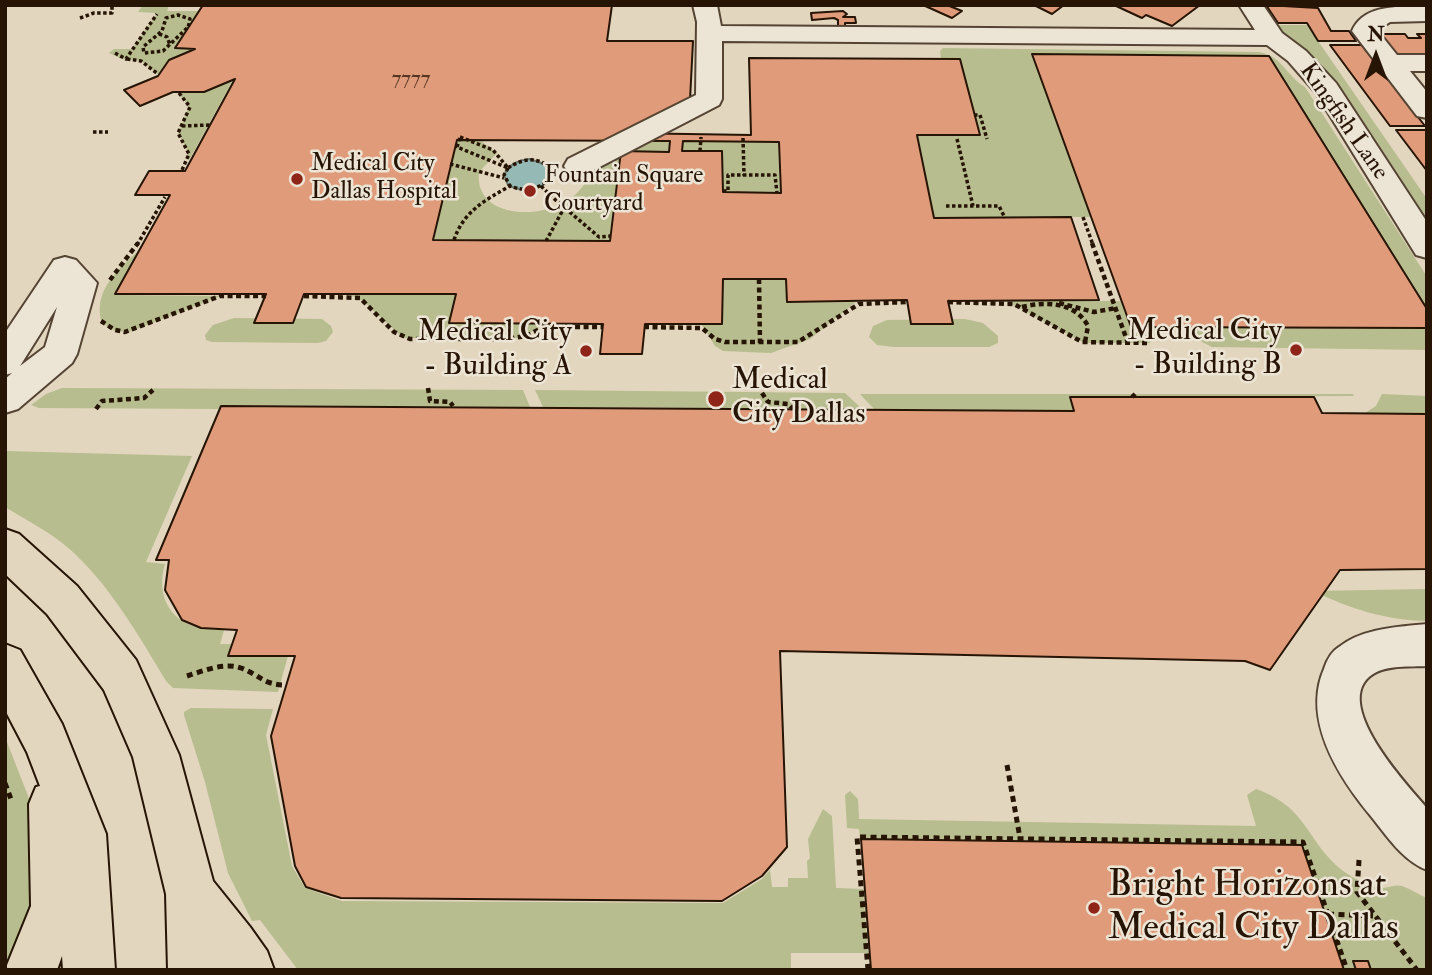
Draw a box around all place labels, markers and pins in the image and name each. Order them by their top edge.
place label: Medical City Dallas Hospital [311,151,457,207]
place label: Fountain Square Courtyard [544,163,703,219]
marker: Medical City Dallas Hospital [289,171,305,187]
marker: Fountain Square Courtyard [522,183,538,199]
place label: Medical City - Building B [1127,315,1282,386]
place label: Medical City - Building A [417,316,572,386]
marker: Medical City - Building B [1288,342,1304,358]
marker: Medical City - Building A [578,343,594,359]
place label: Medical City Dallas [732,364,866,434]
marker: Medical City Dallas [706,389,726,409]
place label: Bright Horizons at Medical City Dallas [1108,865,1399,952]
marker: Bright Horizons at Medical City Dallas [1086,900,1102,916]

